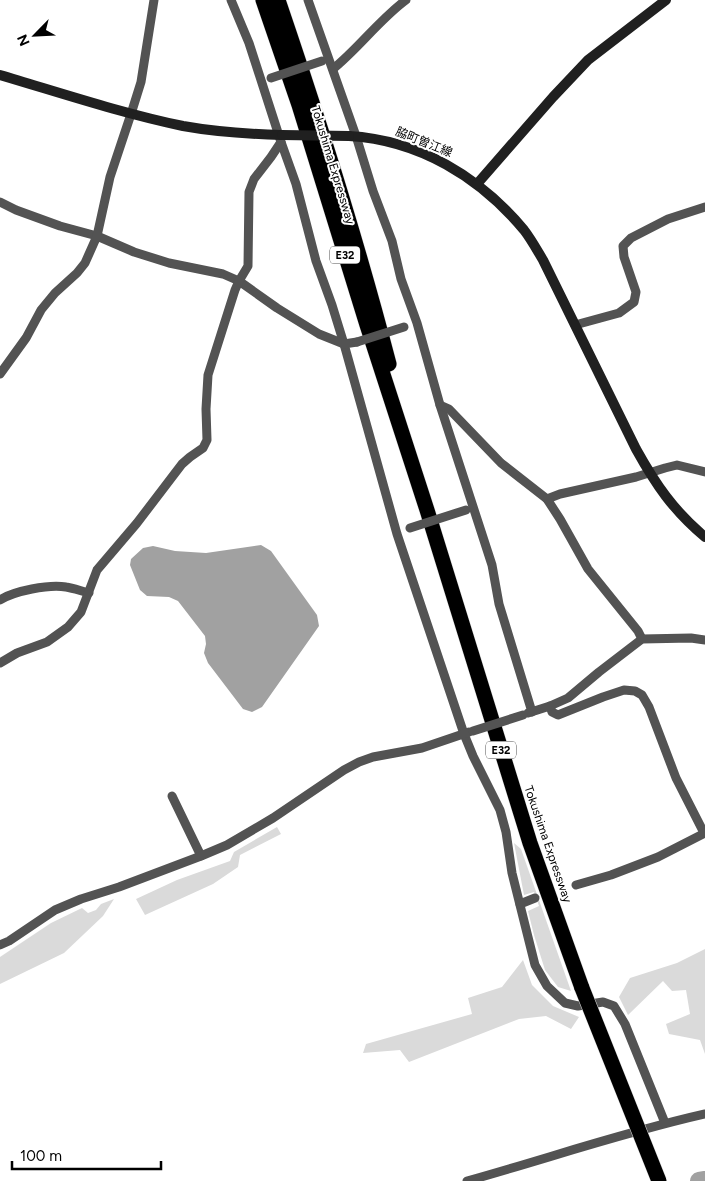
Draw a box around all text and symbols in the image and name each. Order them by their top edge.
north arrow [10,10,60,60]
text: N [14,32,34,48]
street label: Tokushima Expressway [308,104,358,227]
street label: 脇町曽江線 [394,124,454,160]
road number: E32 [330,246,360,264]
road number: E32 [486,742,516,758]
street label: Tokushima Expressway [521,784,575,905]
scale bar [12,1138,161,1170]
text: 100 m [20,1147,62,1165]

